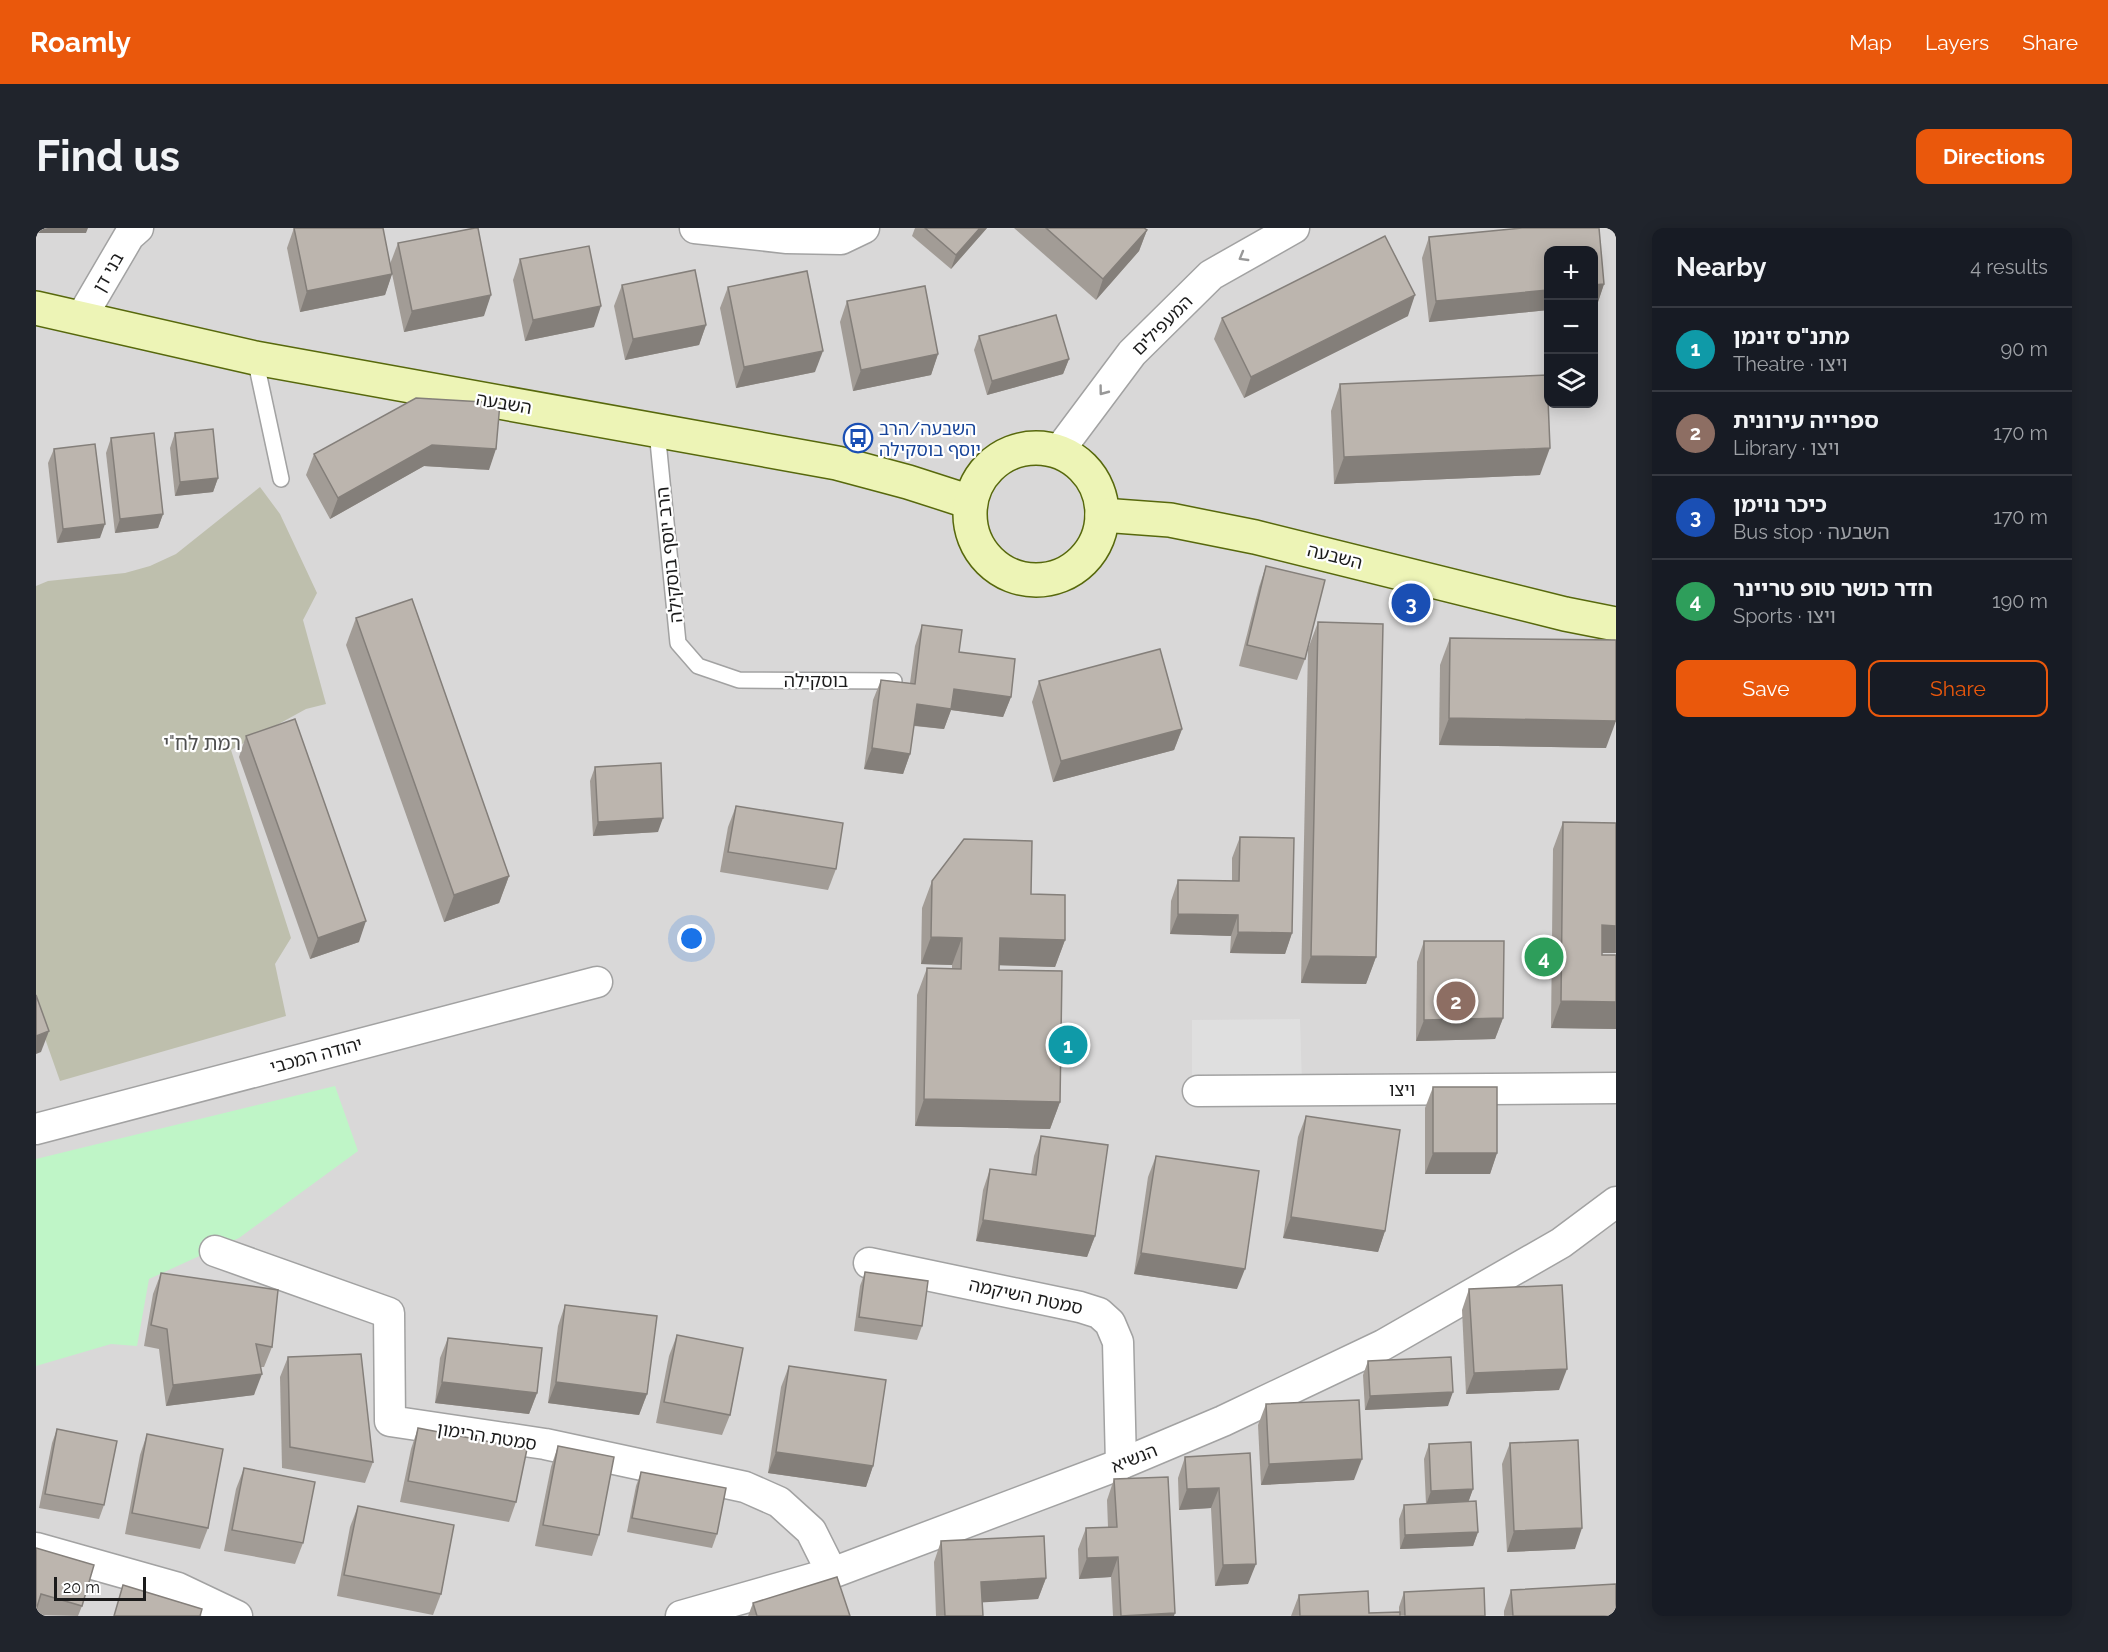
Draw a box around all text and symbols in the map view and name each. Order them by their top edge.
text: Roamly [30,26,131,59]
text: Map [1849,30,1892,55]
text: Layers [1925,30,1989,55]
text: Share [2022,30,2078,55]
button: Directions [1916,129,2072,184]
text: Find us [36,132,180,181]
map controls [1544,246,1598,408]
button: + [1544,246,1598,300]
street label: בני דן [88,248,128,296]
one-way arrow [1239,250,1249,261]
text: Nearby [1676,252,1766,282]
text: 4 results [1970,255,2048,279]
street label: המעפילים [1128,291,1196,359]
button: − [1544,300,1598,354]
text: מתנ"ס זינמן [1733,323,1850,349]
text: 1 [1691,337,1700,361]
text: 90 m [2001,337,2048,361]
text: Theatre · ויצו [1733,352,1848,376]
button: layers [1544,354,1598,408]
one-way arrow [1100,385,1111,396]
street label: השבעה [474,388,534,418]
text: ספרייה עירונית [1733,407,1879,433]
place label: השבעה/הרב יוסף בוסקילה [879,418,981,460]
text: 2 [1690,421,1701,445]
text: 170 m [1993,421,2048,445]
bus stop icon: השבעה/הרב יוסף בוסקילה [842,422,874,454]
text: Library · ויצו [1733,436,1840,460]
street label: הרב יוסף בוסקילה [651,486,687,624]
text: כיכר נוימן [1733,491,1827,517]
text: 3 [1690,505,1701,529]
text: 170 m [1993,505,2048,529]
text: Bus stop · השבעה [1733,520,1890,544]
street label: השבעה [1305,539,1365,573]
text: חדר כושר טופ טריינר [1733,575,1933,601]
pin: 3 [1392,580,1430,626]
text: 4 [1690,589,1701,613]
text: 190 m [1992,589,2048,613]
text: Sports · ויצו [1733,604,1836,628]
button: Save [1676,660,1856,717]
button: Share [1868,660,2048,717]
street label: בוסקילה [784,670,848,691]
district label: רמת לח"י [163,731,241,755]
your location [677,924,706,953]
pin: 4 [1524,934,1564,980]
pin: 2 [1436,978,1476,1024]
pin: 1 [1048,1022,1088,1068]
street label: יהודה המכבי [268,1033,364,1077]
street label: ויצו [1389,1079,1415,1100]
street label: סמטת השיקמה [967,1274,1085,1318]
street label: סמטת הרימון [436,1418,538,1454]
street label: הנשיא [1108,1439,1160,1477]
scale bar [54,1574,146,1602]
text: 20 m [63,1578,100,1597]

